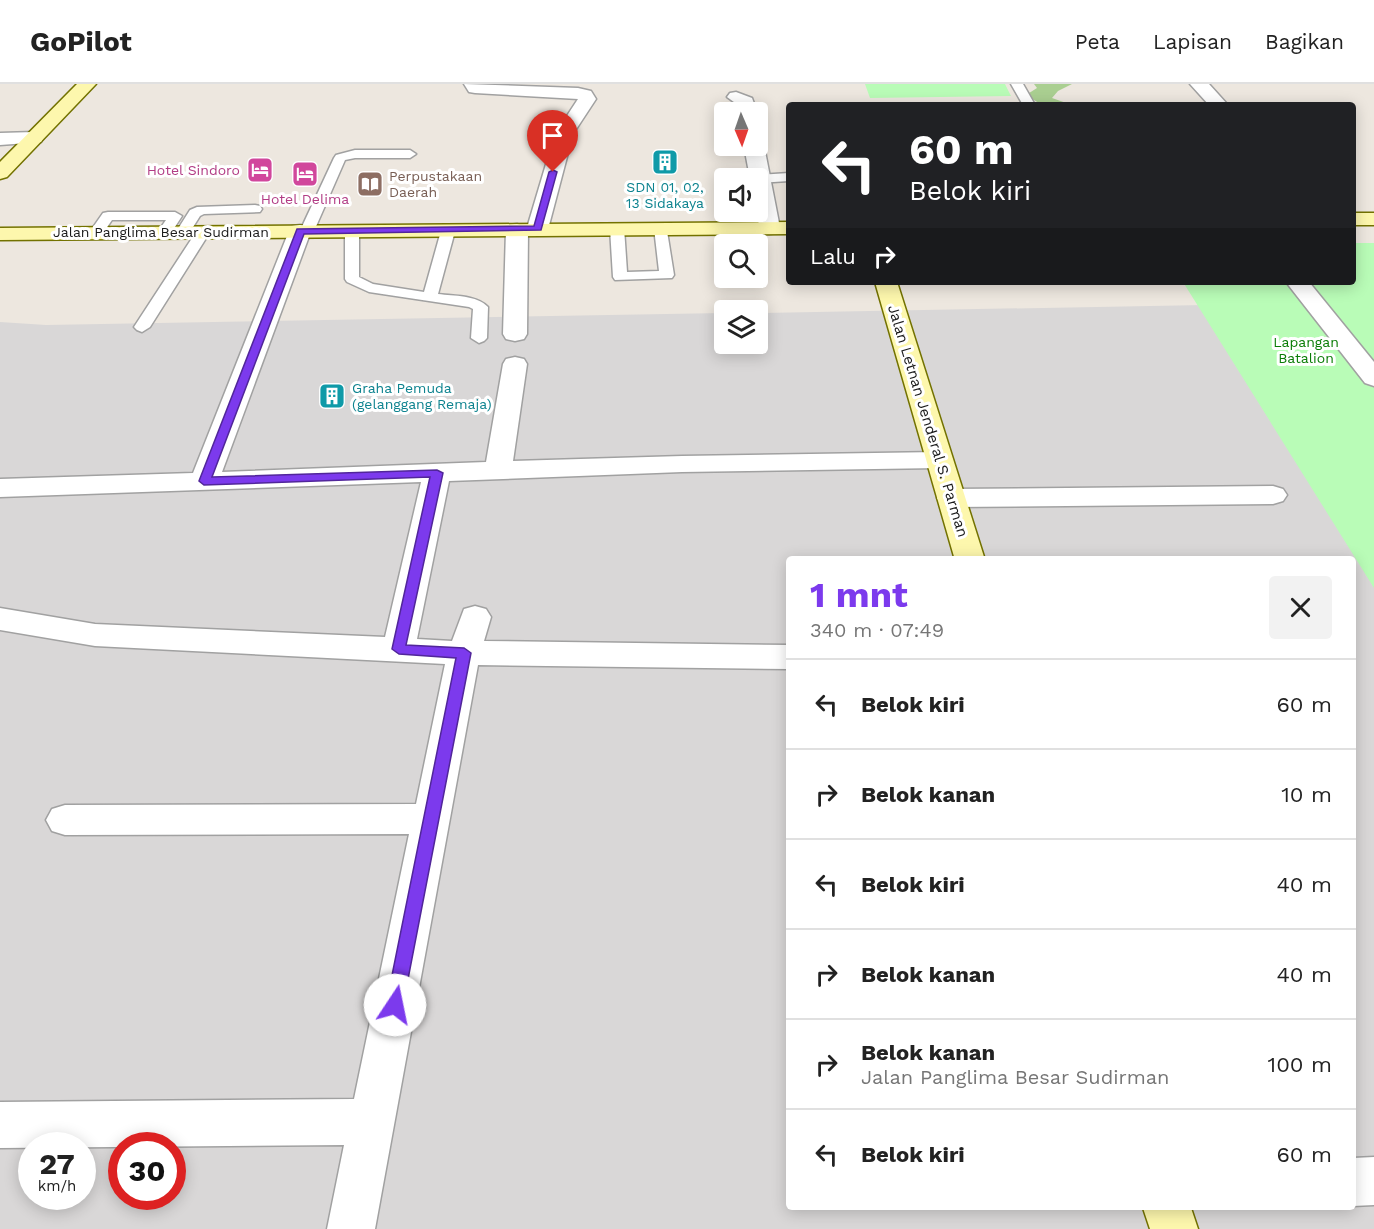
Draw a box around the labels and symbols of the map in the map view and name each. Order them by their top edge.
north arrow [714,102,768,156]
pin [527,110,578,172]
building icon: SDN 01, 02, 13 Sidakaya [650,147,680,177]
hotel icon: Hotel Sindoro [245,155,275,185]
hotel icon: Hotel Delima [290,159,320,189]
place label: Hotel Sindoro [147,162,240,178]
place label: Perpustakaan Daerah [389,168,482,200]
library icon: Perpustakaan Daerah [355,169,385,199]
place label: SDN 01, 02, 13 Sidakaya [626,179,704,211]
place label: Hotel Delima [261,191,349,207]
street label: Jalan Panglima Besar Sudirman [53,224,269,240]
street label: Jalan Letnan Jenderal S. Parman [884,303,972,539]
park label: Lapangan Batalion [1273,334,1339,366]
place label: Graha Pemuda (gelanggang Remaja) [352,380,492,412]
building icon: Graha Pemuda (gelanggang Remaja) [317,381,347,411]
position arrow [363,973,427,1037]
speed limit sign: 30 [108,1132,186,1210]

